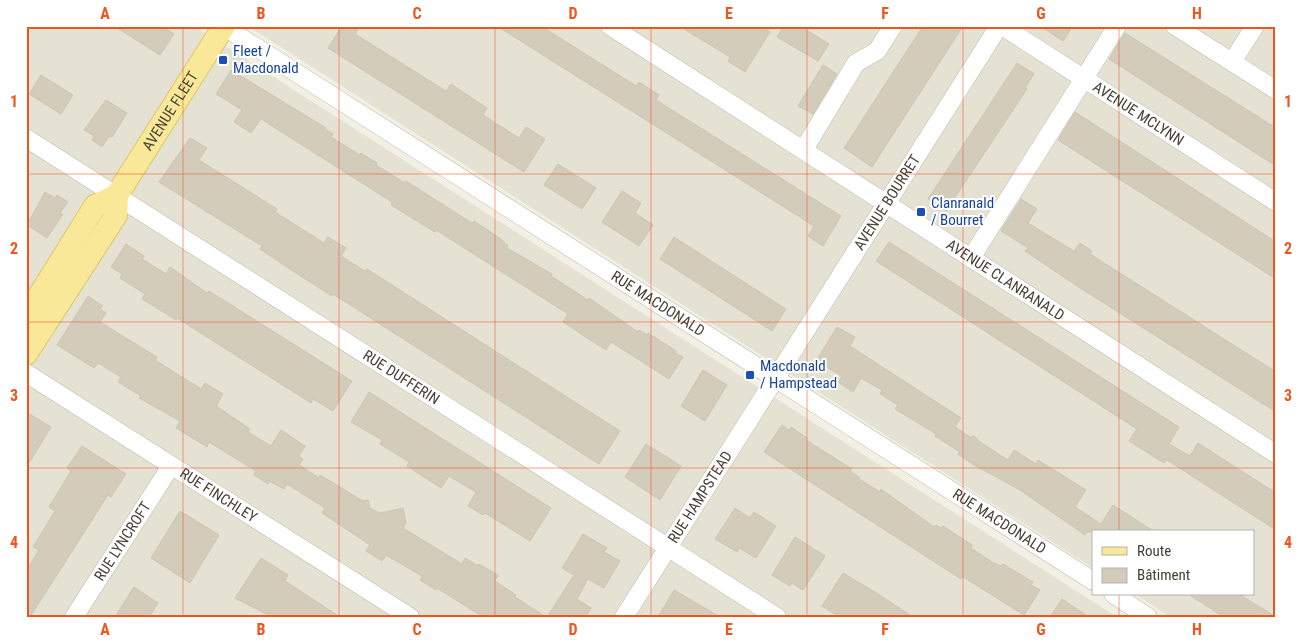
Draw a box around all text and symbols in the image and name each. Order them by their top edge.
text: A [100,4,110,23]
text: B [257,4,266,23]
text: C [412,4,422,23]
text: D [568,4,578,23]
text: E [725,4,733,23]
text: F [881,4,889,23]
text: G [1036,4,1046,23]
text: H [1192,4,1202,23]
place label: Fleet / Macdonald [233,42,299,77]
marker: Fleet / Macdonald [217,54,229,66]
street label: AVENUE FLEET [139,68,202,154]
street label: AVENUE MCLYNN [1090,78,1187,149]
text: 1 [10,92,18,111]
text: 1 [1284,92,1292,111]
street label: AVENUE BOURRET [850,151,924,254]
place label: Clanranald / Bourret [931,194,994,229]
marker: Clanranald / Bourret [915,206,927,218]
street label: AVENUE CLANRANALD [943,236,1068,325]
text: 2 [10,239,18,258]
text: 2 [1284,239,1292,258]
street label: RUE MACDONALD [608,267,708,340]
street label: RUE DUFFERIN [360,346,443,408]
place label: Macdonald / Hampstead [760,357,837,392]
marker: Macdonald / Hampstead [744,369,756,381]
text: 3 [10,386,18,405]
text: 3 [1284,386,1292,405]
street label: RUE HAMPSTEAD [664,448,736,546]
street label: RUE FINCHLEY [177,464,260,527]
street label: RUE MACDONALD [949,485,1050,558]
street label: RUE LYNCROFT [91,498,155,584]
legend [1092,530,1254,596]
text: 4 [10,533,18,552]
text: 4 [1284,533,1292,552]
text: Route [1137,542,1171,560]
text: Bâtiment [1137,566,1190,584]
text: A [100,620,110,639]
text: B [257,620,266,639]
text: C [412,620,422,639]
text: D [568,620,578,639]
text: E [725,620,733,639]
text: F [881,620,889,639]
text: G [1036,620,1046,639]
text: H [1192,620,1202,639]

